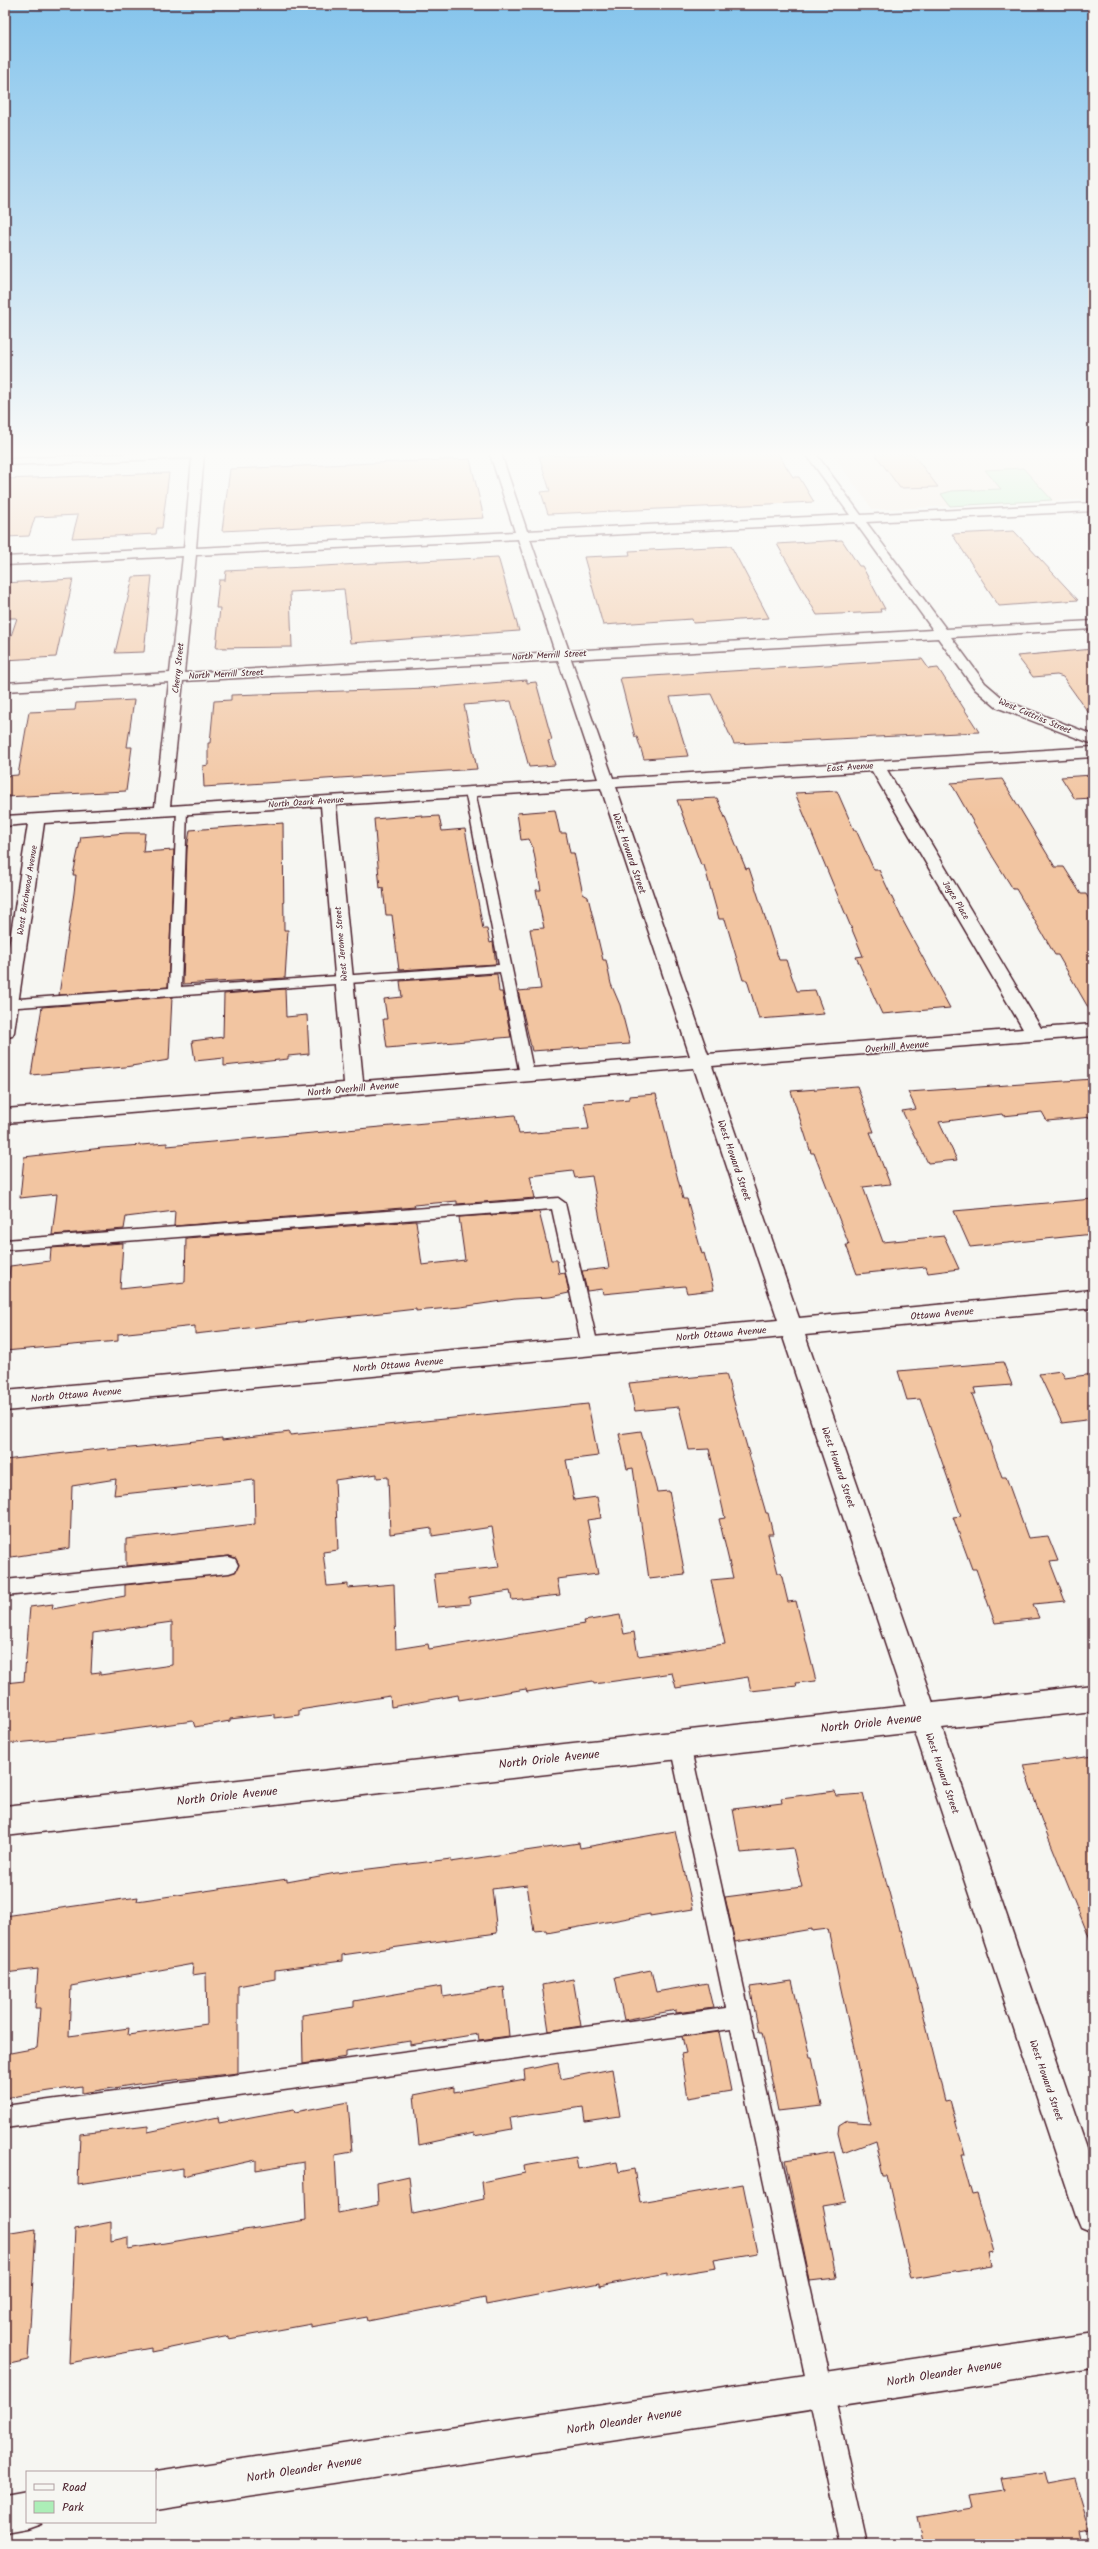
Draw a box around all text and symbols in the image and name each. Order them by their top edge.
street label: Cherry Street [168,641,189,694]
street label: North Merrill Street [511,646,587,665]
street label: North Merrill Street [188,665,264,684]
street label: West Cuttriss Street [996,694,1074,739]
street label: East Avenue [826,758,874,777]
street label: North Ozark Avenue [268,792,345,813]
street label: West Howard Street [608,811,650,896]
street label: West Birchwood Avenue [13,844,42,936]
street label: Joyce Place [938,878,973,923]
street label: West Jerome Street [331,905,352,982]
street label: Overhill Avenue [864,1036,930,1058]
street label: North Overhill Avenue [307,1077,400,1101]
street label: West Howard Street [713,1118,755,1203]
street label: Ottawa Avenue [910,1303,975,1325]
street label: North Ottawa Avenue [675,1322,768,1346]
street label: North Ottawa Avenue [352,1353,445,1377]
street label: North Ottawa Avenue [30,1383,123,1407]
street label: West Howard Street [817,1425,859,1510]
street label: North Oriole Avenue [820,1709,923,1738]
street label: West Howard Street [921,1731,963,1816]
street label: North Oriole Avenue [498,1745,601,1774]
street label: North Oriole Avenue [176,1782,279,1811]
street label: West Howard Street [1025,2038,1067,2123]
street label: North Oleander Avenue [885,2355,1004,2392]
street label: North Oleander Avenue [565,2403,684,2440]
street label: North Oleander Avenue [245,2451,364,2488]
legend [26,2471,156,2523]
text: Road [62,2478,87,2497]
text: Park [62,2498,84,2517]

